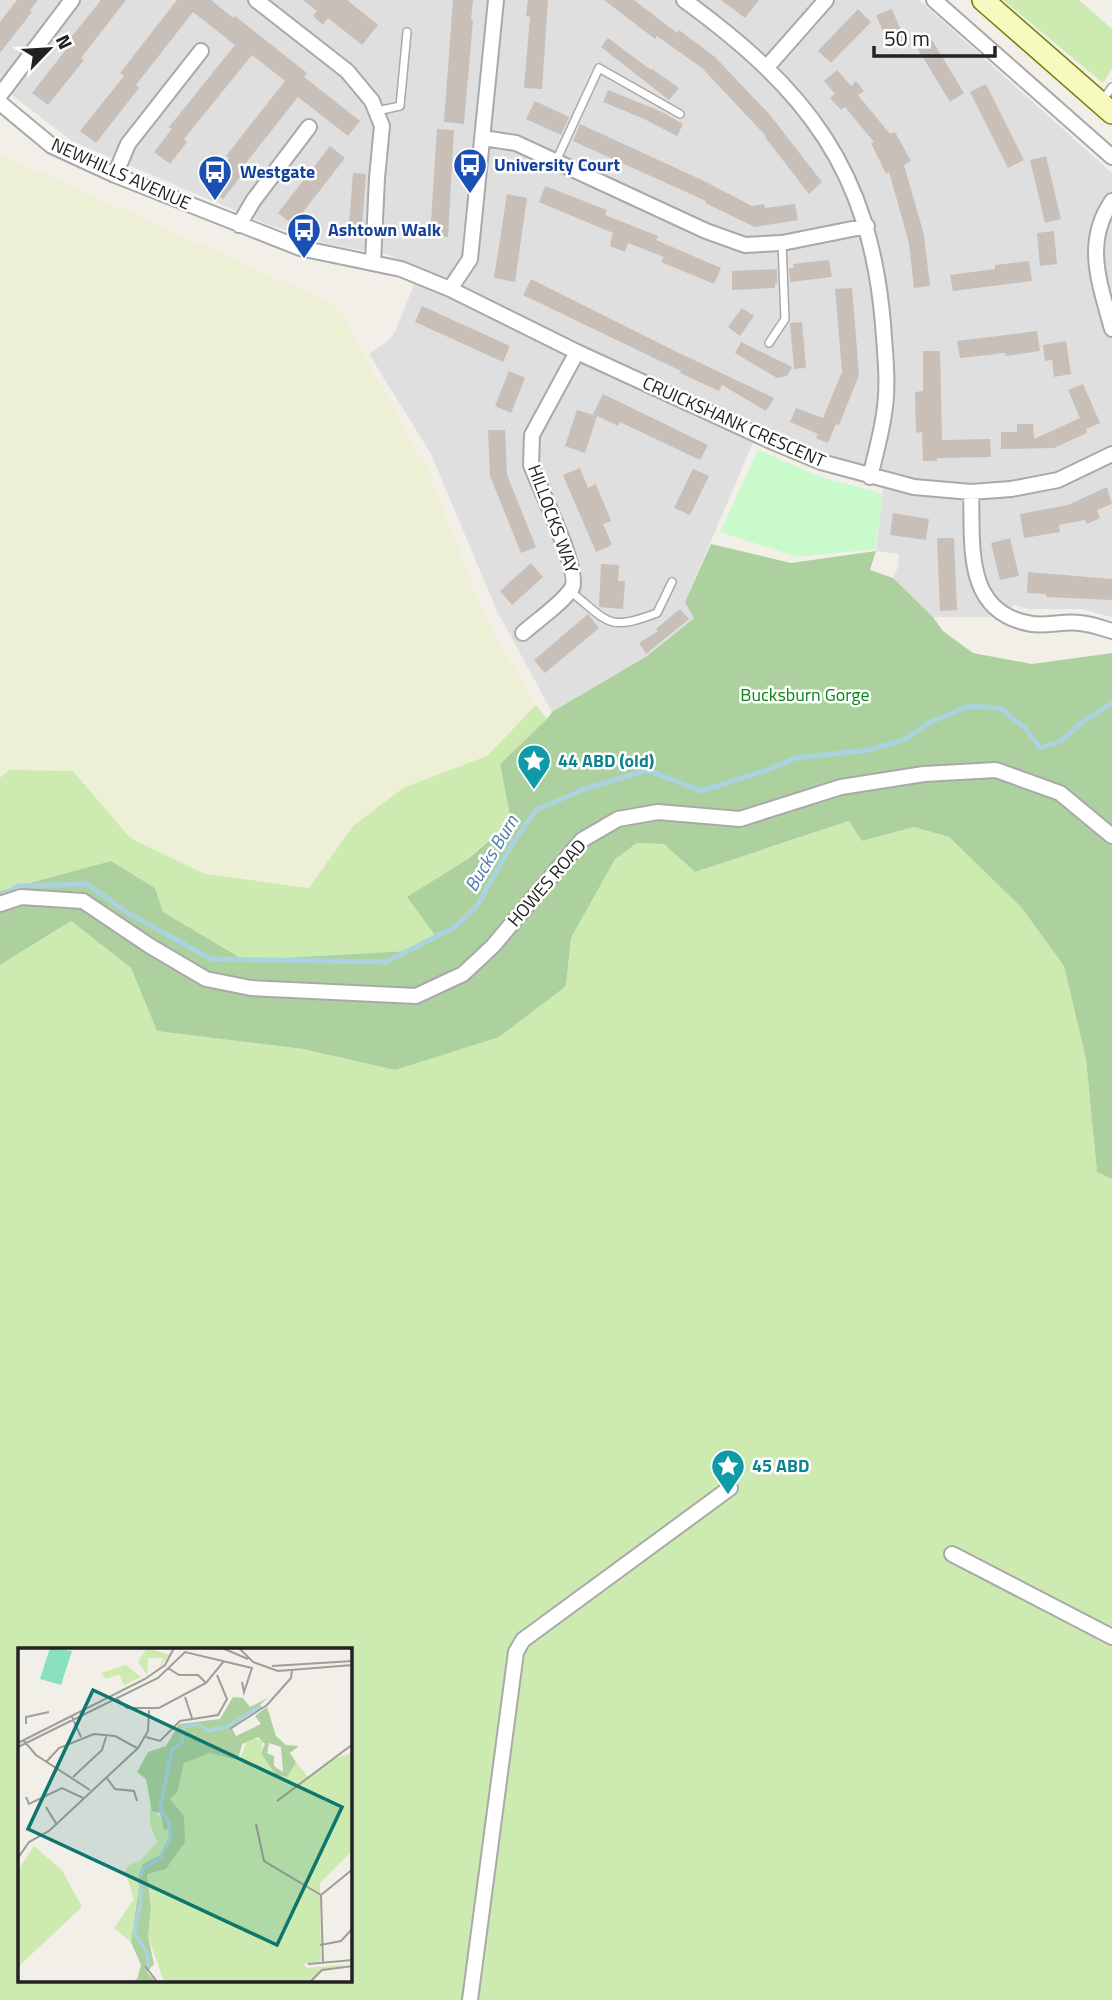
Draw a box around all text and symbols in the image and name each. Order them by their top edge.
north arrow [14,14,84,84]
scale bar [874,14,995,58]
text: 50 m [884,22,930,54]
text: N [49,30,81,54]
street label: NEWHILLS AVENUE [47,131,195,216]
bus stop icon: University Court [451,146,489,195]
place label: University Court [494,151,621,178]
bus stop icon: Westgate [196,153,234,202]
place label: Westgate [240,158,315,185]
bus stop icon: Ashtown Walk [285,211,323,260]
place label: Ashtown Walk [328,216,442,243]
street label: CRUICKSHANK CRESCENT [638,369,831,474]
street label: HILLOCKS WAY [521,461,586,577]
park label: Bucksburn Gorge [740,681,870,708]
place icon: 44 ABD (old) [515,742,553,791]
place label: 44 ABD (old) [558,747,654,774]
water label: Bucks Burn [456,808,525,897]
street label: HOWES ROAD [501,833,592,933]
place icon: 45 ABD [709,1447,747,1496]
place label: 45 ABD [752,1452,809,1479]
inset map [18,1648,352,1982]

